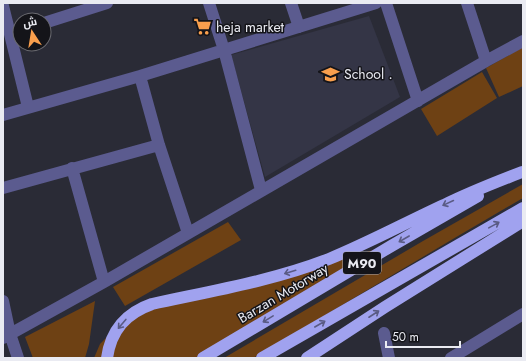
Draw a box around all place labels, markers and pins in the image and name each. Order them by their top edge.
supermarket icon: heja market [193,17,213,37]
place label: heja market [216,17,285,37]
school or university icon: School . [321,64,341,84]
place label: School . [344,64,393,84]

